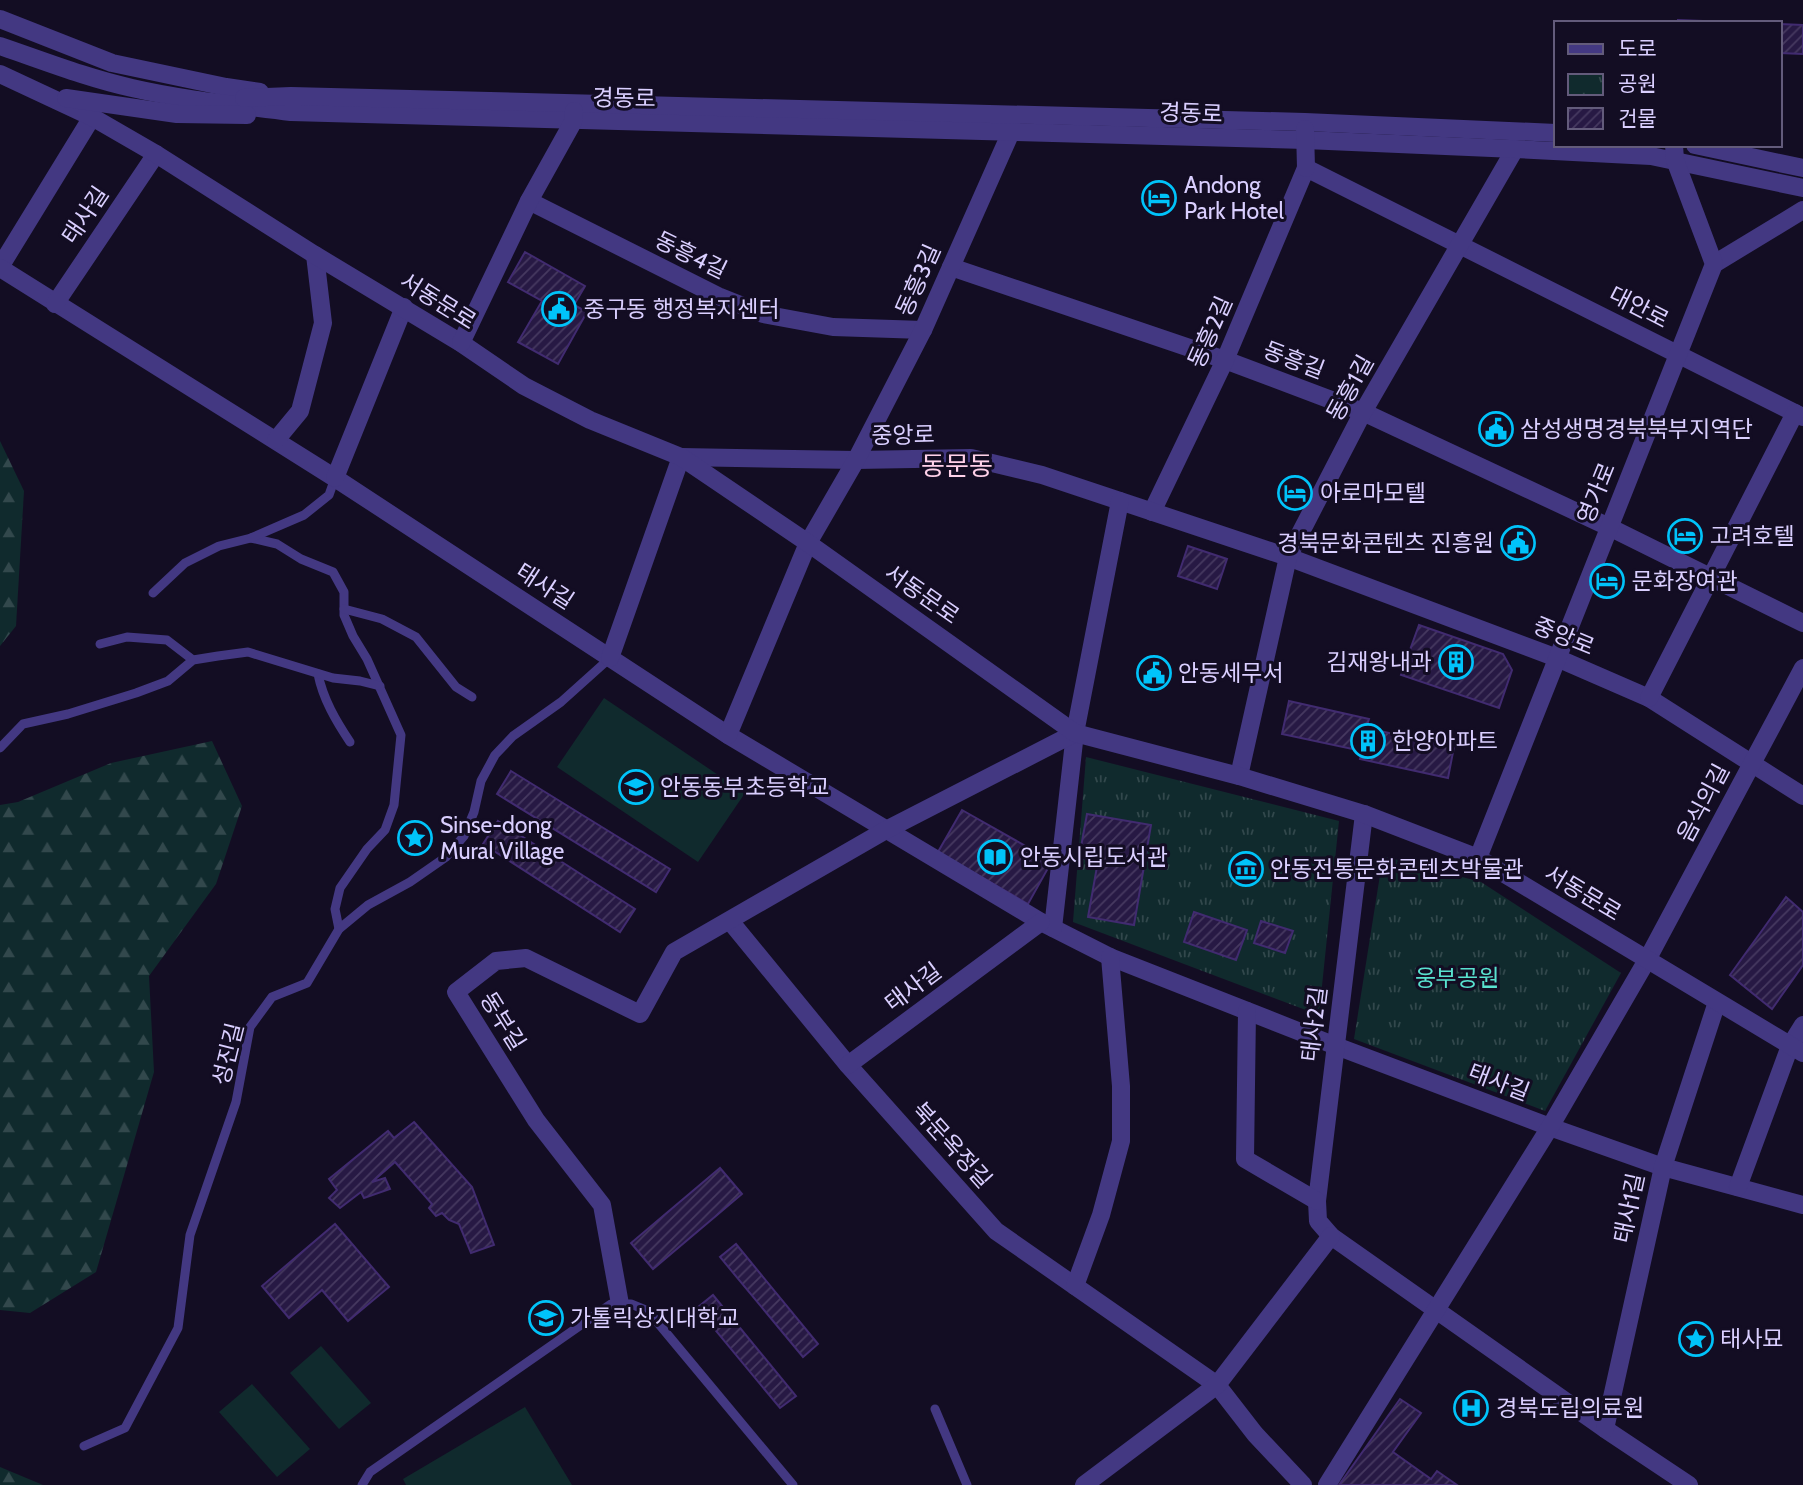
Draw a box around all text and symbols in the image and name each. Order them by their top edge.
legend [1554,21,1782,147]
text: 도로 [1618,36,1657,61]
text: 공원 [1618,71,1657,96]
street label: 경동로 [592,83,656,113]
street label: 경동로 [1159,98,1223,128]
text: 건물 [1618,106,1657,131]
place label: Andong Park Hotel [1184,171,1284,225]
hotel icon: Andong Park Hotel [1140,179,1178,217]
street label: 태사길 [56,181,114,249]
street label: 동흥4길 [650,226,732,284]
street label: 동흥3길 [890,240,946,320]
street label: 서동문로 [395,267,481,335]
street label: 대안로 [1604,280,1674,334]
public building icon: 중구동 행정복지센터 [540,290,578,328]
street label: 동흥2길 [1182,292,1238,372]
place label: 중구동 행정복지센터 [584,295,780,323]
street label: 동흥길 [1259,336,1329,384]
street label: 동흥1길 [1321,350,1379,426]
public building icon: 삼성생명경북북부지역단 [1477,410,1515,448]
place label: 삼성생명경북북부지역단 [1520,415,1753,443]
street label: 중앙로 [871,420,935,450]
district label: 동문동 [921,450,993,482]
street label: 영가로 [1571,458,1621,528]
hotel icon: 아로마모텔 [1276,474,1314,512]
place label: 아로마모텔 [1320,479,1426,507]
hotel icon: 고려호텔 [1666,517,1704,555]
place label: 고려호텔 [1710,522,1795,550]
public building icon: 경북문화콘텐츠 진흥원 [1499,524,1537,562]
place label: 경북문화콘텐츠 진흥원 [1277,529,1494,557]
street label: 태사길 [511,557,579,615]
street label: 서동문로 [879,558,965,630]
hotel icon: 문화장여관 [1588,562,1626,600]
place label: 문화장여관 [1632,567,1738,595]
street label: 중앙로 [1529,611,1599,661]
building icon: 김재왕내과 [1437,643,1475,681]
place label: 김재왕내과 [1326,648,1432,676]
public building icon: 안동세무서 [1135,654,1173,692]
place label: 안동세무서 [1178,659,1284,687]
building icon: 한양아파트 [1349,722,1387,760]
place label: 한양아파트 [1392,727,1498,755]
street label: 음식의길 [1671,759,1735,847]
school or university icon: 안동동부초등학교 [617,768,655,806]
place label: 안동동부초등학교 [660,773,829,801]
place label: Sinse-dong Mural Village [440,811,564,865]
place icon: Sinse-dong Mural Village [396,819,434,857]
library icon: 안동시립도서관 [976,838,1014,876]
place label: 안동시립도서관 [1020,843,1168,871]
museum icon: 안동전통문화콘텐츠박물관 [1227,850,1265,888]
place label: 안동전통문화콘텐츠박물관 [1270,855,1524,883]
street label: 서동문로 [1540,859,1626,927]
street label: 태사길 [879,957,947,1017]
park label: 웅부공원 [1415,964,1499,992]
street label: 태사2길 [1296,985,1332,1063]
street label: 동부길 [474,987,532,1055]
street label: 성진길 [207,1020,249,1088]
street label: 태사길 [1464,1058,1534,1106]
street label: 북문옥정길 [906,1096,998,1194]
street label: 태사1길 [1608,1170,1650,1246]
school or university icon: 가톨릭상지대학교 [527,1299,565,1337]
place label: 가톨릭상지대학교 [570,1304,739,1332]
place icon: 태사묘 [1677,1320,1715,1358]
place label: 태사묘 [1720,1325,1783,1353]
hospital icon: 경북도립의료원 [1452,1389,1490,1427]
place label: 경북도립의료원 [1496,1394,1644,1422]

